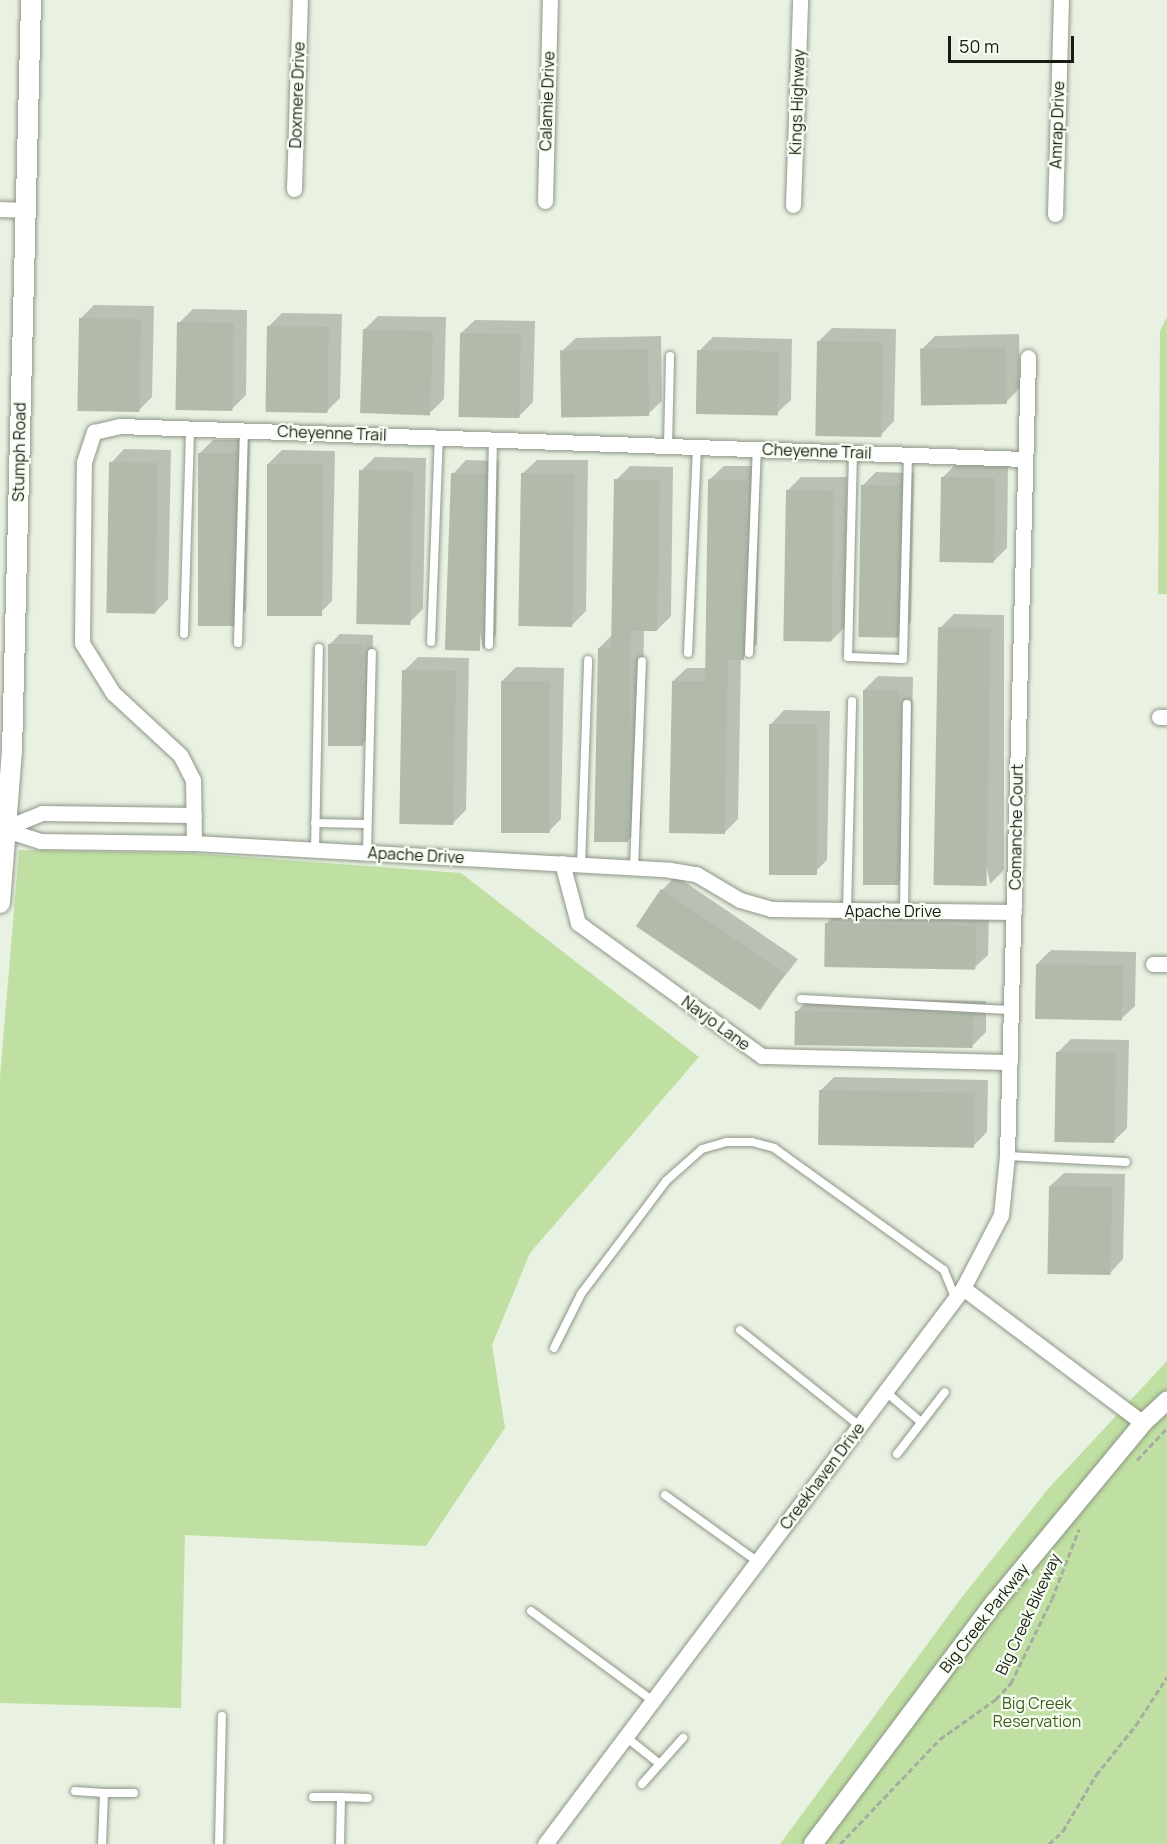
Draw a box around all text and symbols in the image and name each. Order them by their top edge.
scale bar [951,24,1077,62]
text: 50 m [959,34,999,58]
street label: Doxmere Drive [286,41,308,149]
street label: Kings Highway [786,49,808,155]
street label: Calamie Drive [536,51,558,151]
street label: Amrap Drive [1046,81,1068,169]
street label: Stumph Road [9,402,29,502]
street label: Cheyenne Trail [277,421,387,445]
street label: Cheyenne Trail [762,439,872,463]
street label: Comanche Court [1005,764,1027,890]
street label: Apache Drive [367,843,465,867]
street label: Apache Drive [845,901,941,921]
street label: Navjo Lane [678,992,754,1054]
street label: Creekhaven Drive [776,1419,868,1533]
street label: Big Creek Bikeway [991,1550,1065,1678]
street label: Big Creek Parkway [935,1559,1033,1677]
park label: Big Creek Reservation [993,1693,1081,1731]

